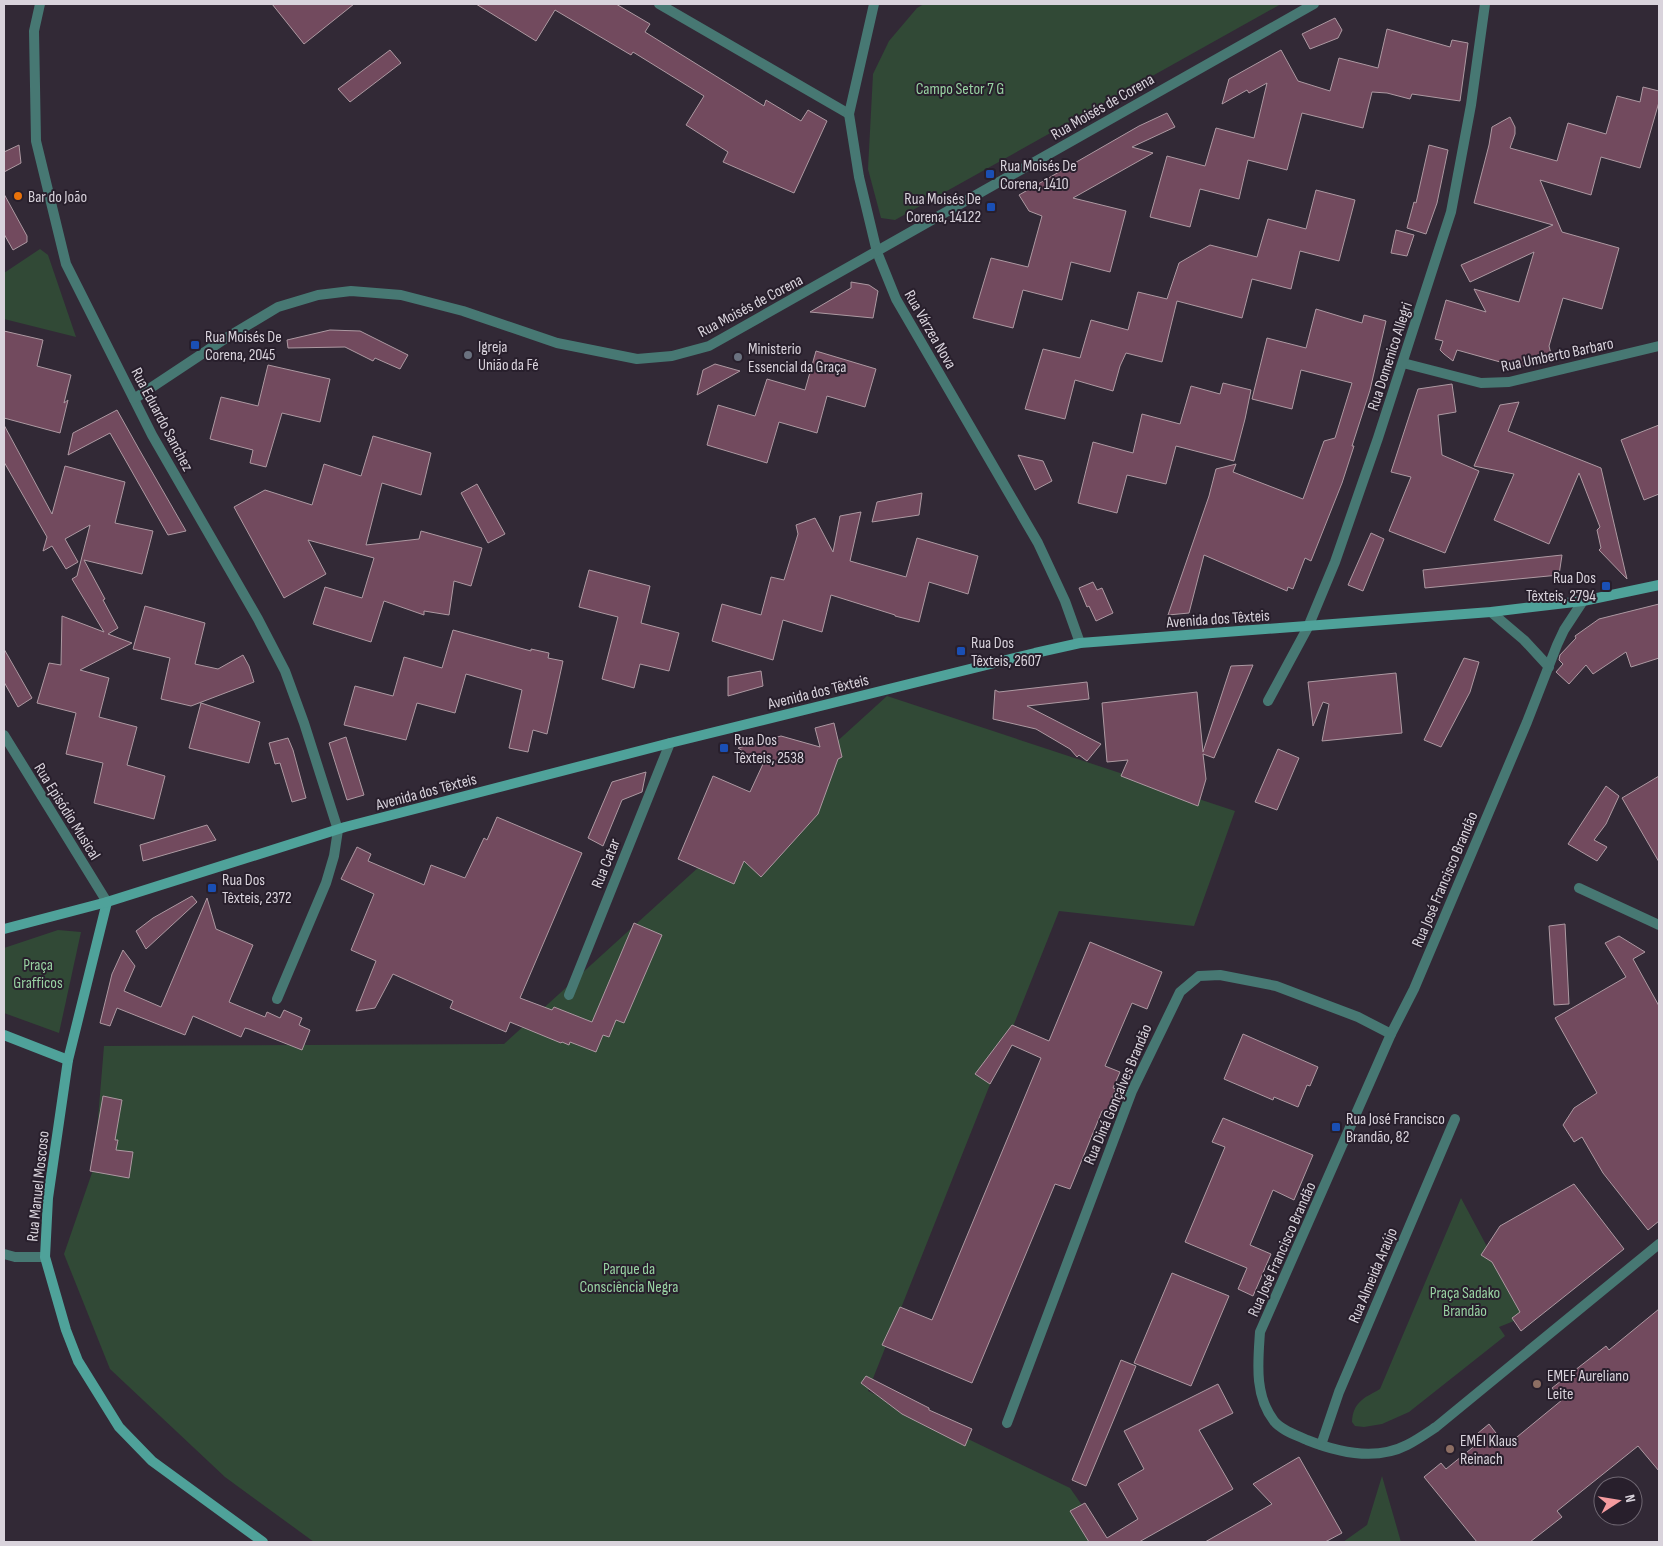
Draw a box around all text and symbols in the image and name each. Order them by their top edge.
street label: Rua Moisés de Corena [1048,70,1158,145]
park label: Campo Setor 7 G [916,80,1004,99]
place label: Rua Moisés De Corena, 1410 [1000,157,1077,194]
marker: Rua Moisés De Corena, 1410 [984,168,996,180]
place label: Bar do João [28,188,87,207]
marker: Bar do João [12,190,24,202]
place label: Rua Moisés De Corena, 14122 [904,190,981,227]
marker: Rua Moisés De Corena, 14122 [985,201,997,213]
street label: Rua Moisés de Corena [695,271,806,342]
street label: Rua Várzea Nova [900,287,960,372]
street label: Rua Domenico Allegri [1364,300,1417,413]
place label: Rua Moisés De Corena, 2045 [205,328,282,365]
street label: Rua Umberto Barbaro [1499,334,1615,377]
place label: Igreja União da Fé [478,338,539,375]
marker: Rua Moisés De Corena, 2045 [189,339,201,351]
place label: Ministerio Essencial da Graça [748,340,846,377]
marker: Igreja União da Fé [462,349,474,361]
marker: Ministerio Essencial da Graça [732,351,744,363]
street label: Rua Eduardo Sanchez [126,365,197,475]
place label: Rua Dos Têxteis, 2794 [1526,569,1596,606]
marker: Rua Dos Têxteis, 2794 [1600,580,1612,592]
street label: Avenida dos Têxteis [1165,606,1271,633]
place label: Rua Dos Têxteis, 2607 [971,634,1042,671]
marker: Rua Dos Têxteis, 2607 [955,645,967,657]
street label: Avenida dos Têxteis [765,671,871,714]
place label: Rua Dos Têxteis, 2538 [734,731,804,768]
marker: Rua Dos Têxteis, 2538 [718,742,730,754]
street label: Rua Episódio Musical [29,760,104,864]
street label: Avenida dos Têxteis [373,770,479,815]
street label: Rua José Francisco Brandão [1408,809,1483,950]
street label: Rua Catar [588,836,625,891]
place label: Rua Dos Têxteis, 2372 [222,871,291,908]
marker: Rua Dos Têxteis, 2372 [206,882,218,894]
park label: Praça Grafficos [13,956,63,993]
street label: Rua Diná Gonçalves Brandão [1080,1021,1157,1168]
place label: Rua José Francisco Brandão, 82 [1346,1110,1445,1147]
marker: Rua José Francisco Brandão, 82 [1330,1121,1342,1133]
street label: Rua Manuel Moscoso [23,1130,54,1242]
street label: Rua José Francisco Brandão [1244,1179,1321,1320]
street label: Rua Almeida Araújo [1345,1225,1402,1326]
park label: Parque da Consciência Negra [579,1260,679,1297]
park label: Praça Sadako Brandão [1430,1284,1500,1321]
place label: EMEF Aureliano Leite [1547,1367,1629,1404]
marker: EMEF Aureliano Leite [1531,1378,1543,1390]
place label: EMEI Klaus Reinach [1460,1432,1518,1469]
marker: EMEI Klaus Reinach [1444,1443,1456,1455]
north arrow [1593,1476,1643,1526]
text: N [1621,1493,1639,1504]

